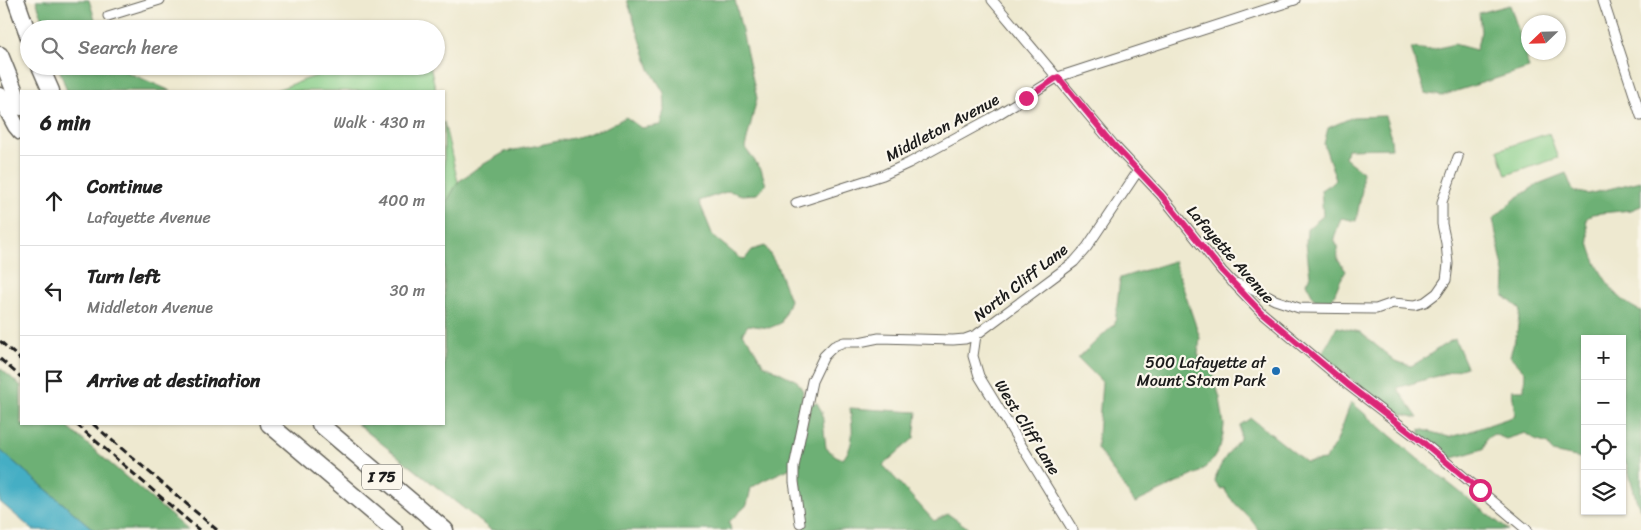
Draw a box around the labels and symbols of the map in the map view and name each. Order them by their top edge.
north arrow [1521,15,1566,60]
street label: Middleton Avenue [880,85,1005,170]
route end [1015,87,1038,110]
street label: Lafayette Avenue [1179,198,1282,311]
street label: North Cliff Lane [966,236,1075,329]
place label: 500 Lafayette at Mount Storm Park [1137,348,1267,395]
marker: 500 Lafayette at Mount Storm Park [1270,365,1282,377]
street label: West Cliff Lane [986,374,1069,481]
road number: I 75 [362,464,402,490]
route start [1469,479,1492,502]

